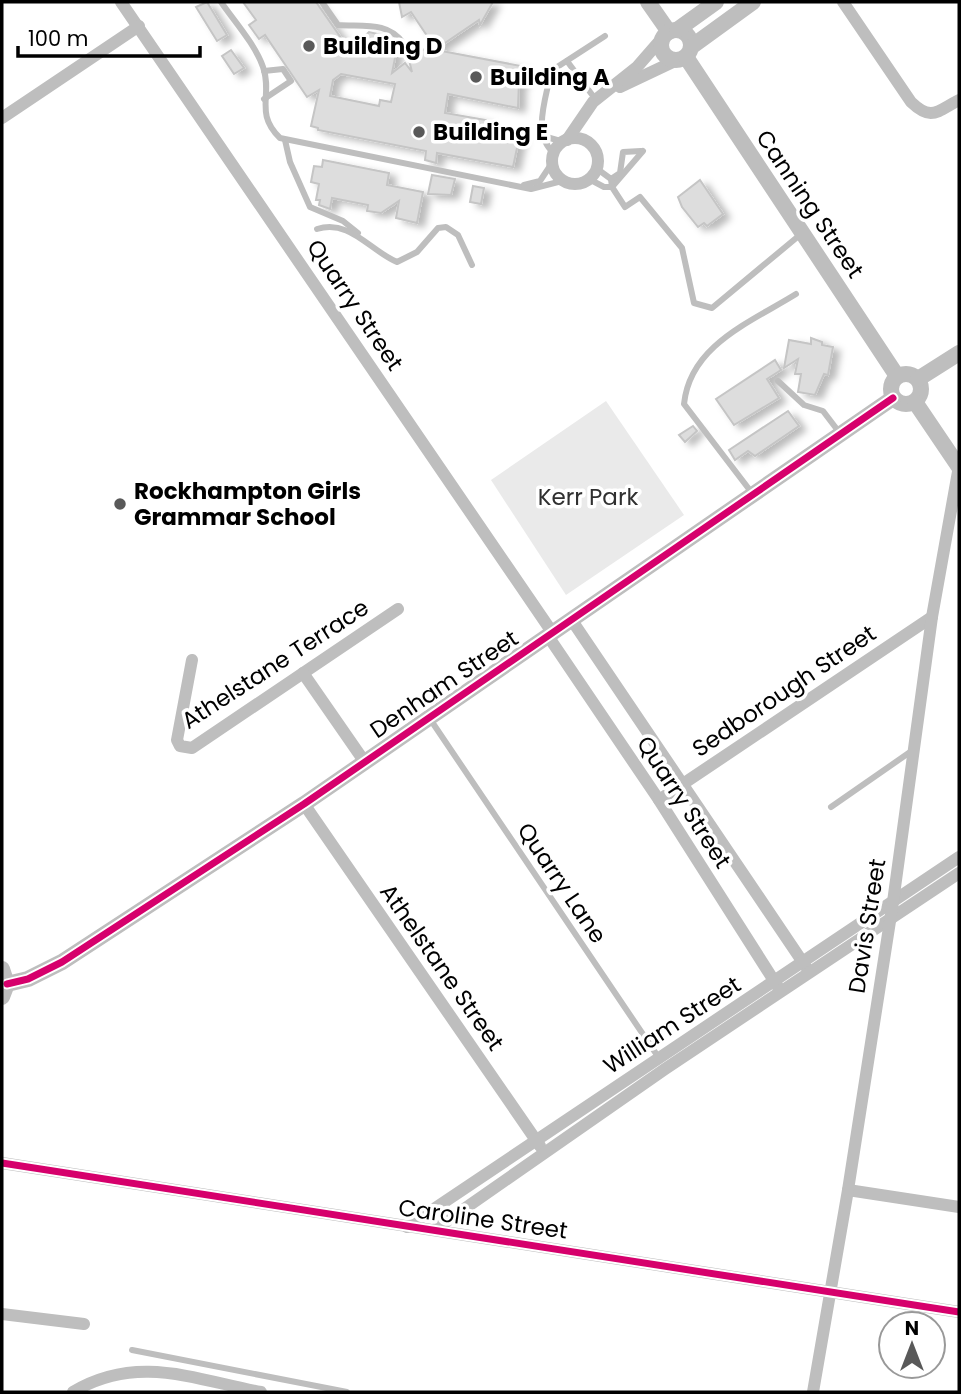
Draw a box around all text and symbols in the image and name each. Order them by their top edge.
scale bar [18,14,200,58]
text: 100 m [28,24,88,53]
place label: Building D [323,30,442,62]
marker: Building D [301,38,317,54]
place label: Building A [490,61,610,93]
marker: Building A [468,69,484,85]
place label: Building E [433,116,548,148]
marker: Building E [411,124,427,140]
street label: Canning Street [749,124,871,284]
street label: Quarry Street [299,233,411,377]
place label: Rockhampton Girls Grammar School [134,475,361,533]
park label: Kerr Park [538,481,638,513]
marker: Rockhampton Girls Grammar School [112,496,128,512]
street label: Athelstane Terrace [175,591,375,737]
street label: Sedborough Street [686,618,882,764]
street label: Denham Street [363,622,525,746]
street label: Quarry Street [629,730,739,874]
street label: Quarry Lane [510,816,614,950]
street label: Davis Street [841,856,893,996]
street label: Athelstane Street [372,877,512,1057]
street label: William Street [597,969,747,1081]
street label: Caroline Street [396,1191,570,1247]
north arrow [877,1310,947,1380]
text: N [905,1315,919,1342]

